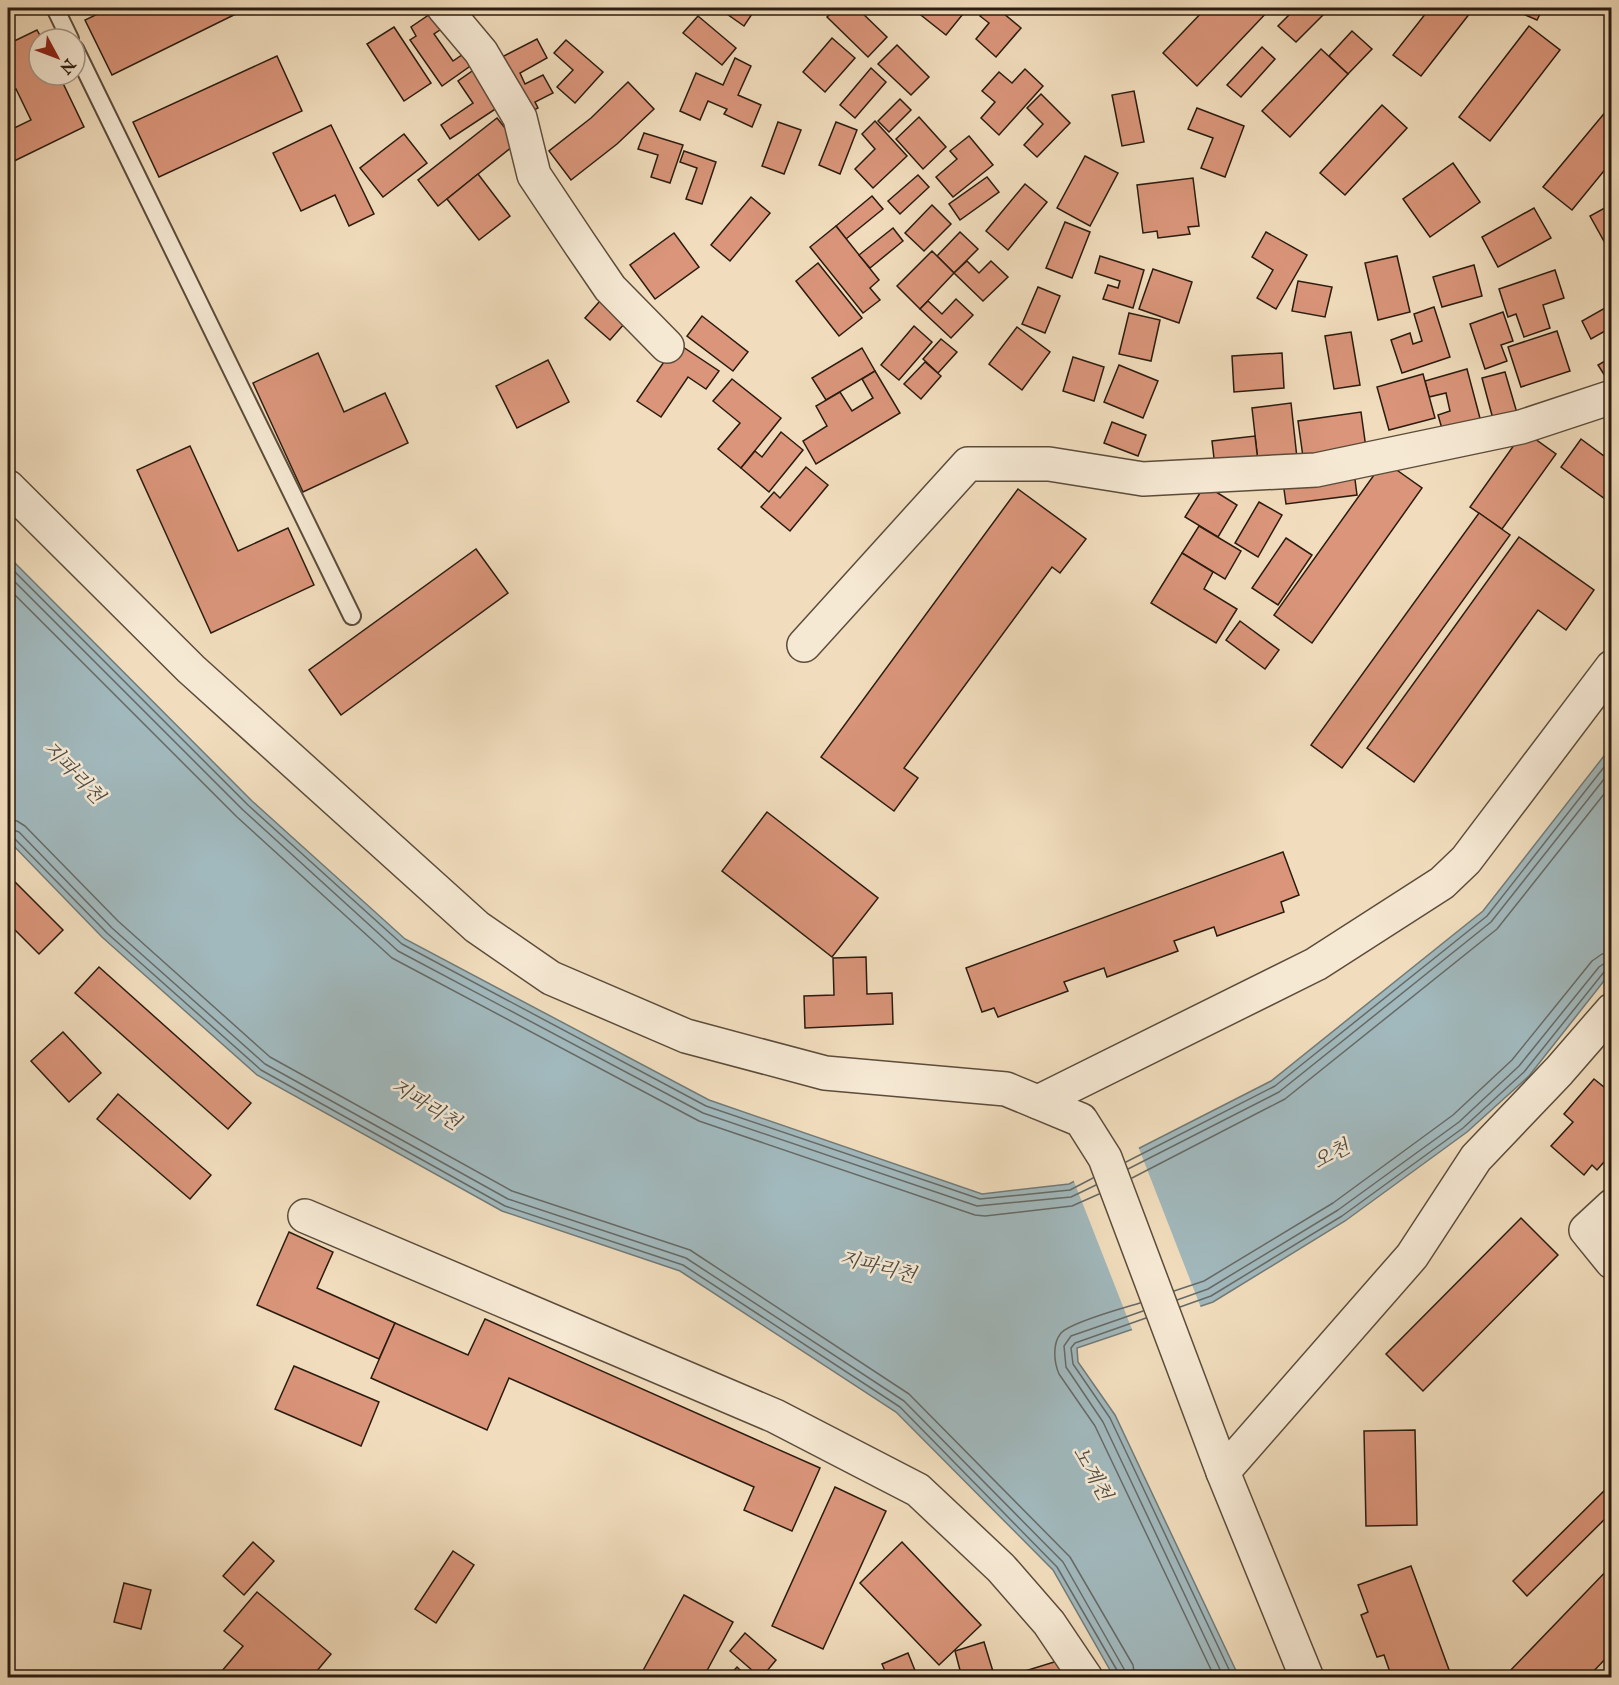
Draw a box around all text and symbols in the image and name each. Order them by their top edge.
north arrow [27,27,87,87]
text: N [55,53,80,77]
water label: 지파리천 [37,737,110,811]
water label: 지파리천 [386,1074,466,1137]
water label: 오천 [1309,1134,1356,1175]
water label: 지파리천 [837,1246,920,1289]
water label: 노계천 [1067,1442,1117,1507]

